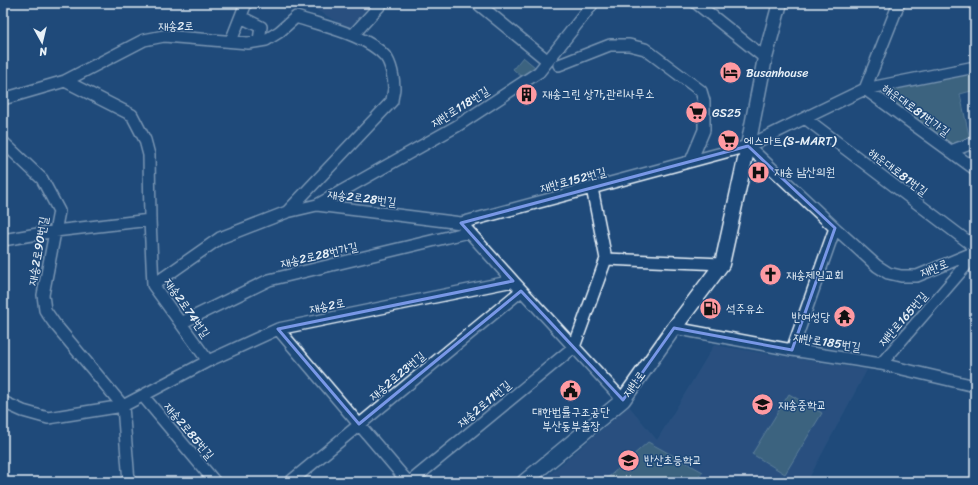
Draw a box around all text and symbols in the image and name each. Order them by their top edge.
street label: 재송2로 [158,15,194,37]
north arrow [22,22,62,62]
text: N [38,41,49,61]
hotel icon: Busanhouse [718,60,744,86]
place label: Busanhouse [746,62,808,84]
street label: 해운대로81번가길 [877,78,955,143]
street label: 재반로118번길 [426,80,494,134]
building icon: 재송그린 상가,관리사무소 [514,81,540,107]
place label: 재송그린 상가,관리사무소 [542,83,655,105]
supermarket icon: GS25 [683,100,709,126]
place label: GS25 [712,102,741,124]
supermarket icon: 에스마트(S-MART) [715,128,741,154]
place label: 에스마트(S-MART) [744,130,837,152]
street label: 해운대로81번길 [863,142,933,202]
hospital icon: 재송 남산의원 [746,159,772,185]
street label: 재반로152번길 [537,161,609,199]
place label: 재송 남산의원 [774,161,835,183]
street label: 재송2로28번길 [326,183,398,213]
street label: 재송2로90번길 [21,214,55,287]
street label: 재송2로28번가길 [278,235,360,275]
street label: 재반로 [917,253,951,283]
church icon: 재송제일교회 [758,262,784,288]
place label: 재송제일교회 [786,264,844,286]
street label: 재송2로74번길 [158,273,216,343]
street label: 재반로165번길 [873,286,934,352]
street label: 재송2로 [307,292,347,320]
fuel station icon: 석주유소 [698,296,724,322]
place label: 석주유소 [726,298,765,320]
temple icon: 반여성당 [832,304,858,330]
place label: 반여성당 [791,306,830,328]
street label: 재반로185번길 [792,326,863,358]
street label: 재송2로23번길 [364,345,431,407]
street label: 재반로 [617,366,651,402]
street label: 재송2로11번길 [452,374,516,433]
public building icon: 대한법률구조공단 부산동부출장 [558,378,584,404]
school or university icon: 재송중학교 [750,392,776,418]
place label: 재송중학교 [778,394,826,416]
street label: 재송2로85번길 [158,397,220,465]
place label: 대한법률구조공단 부산동부출장 [532,401,610,437]
school or university icon: 반산초등학교 [616,447,642,473]
place label: 반산초등학교 [644,449,702,471]

